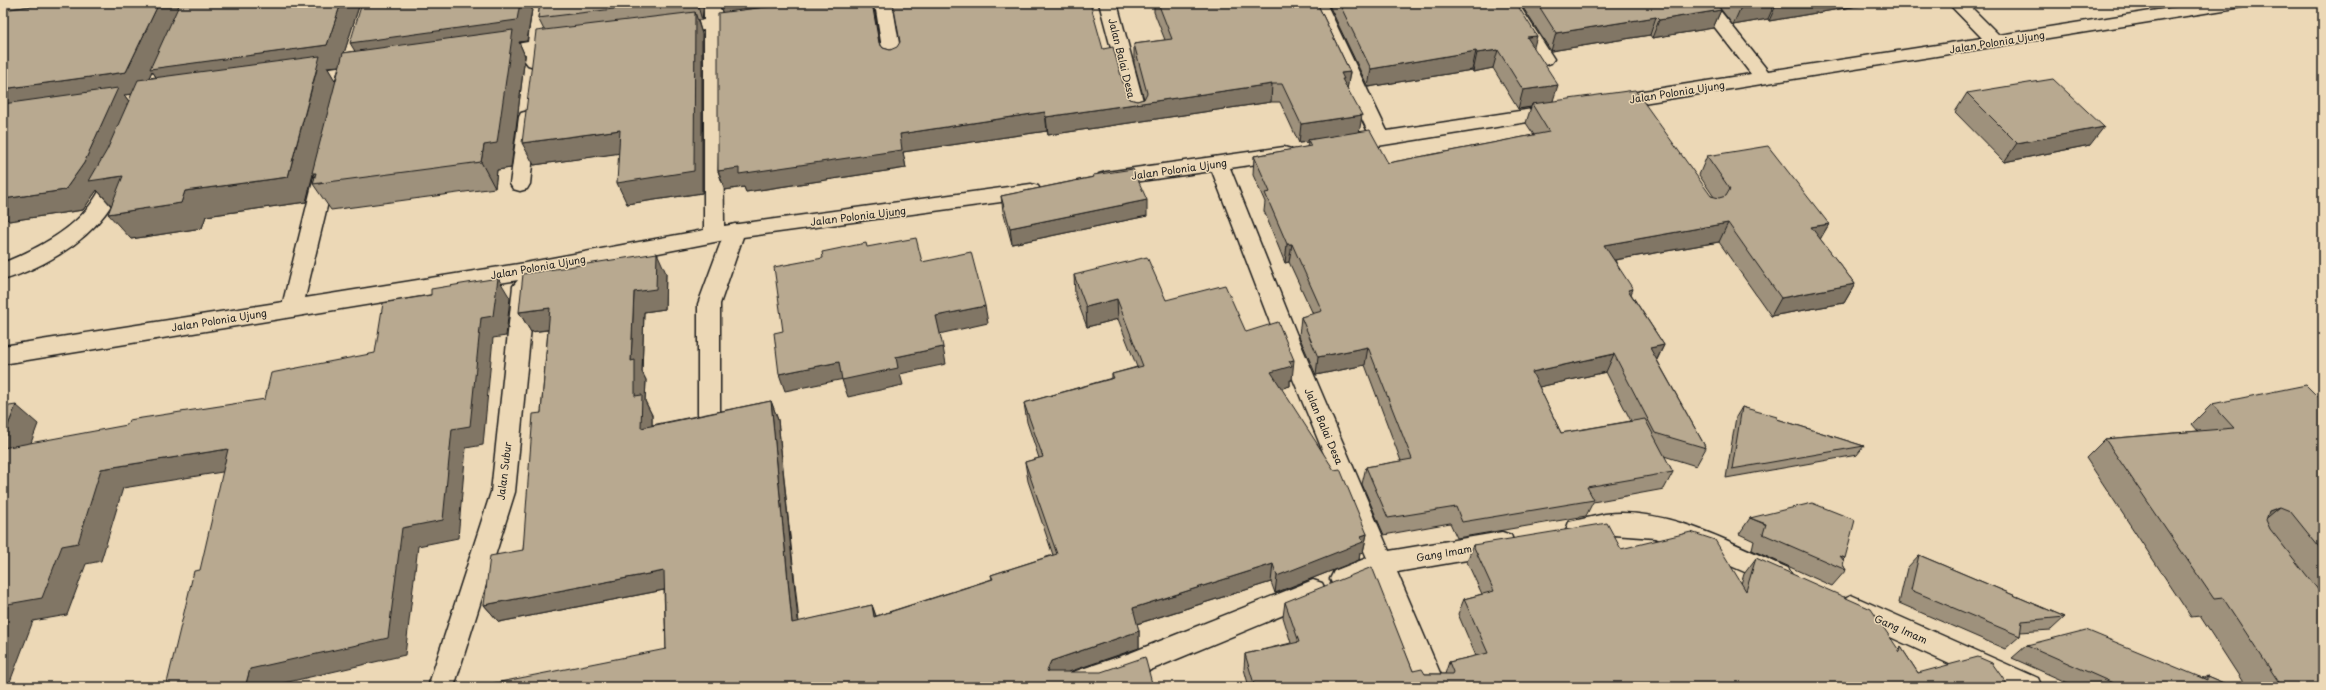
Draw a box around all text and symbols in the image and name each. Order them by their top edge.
street label: Jalan Balai Desa [1105,16,1140,100]
street label: Jalan Polonia Ujung [1948,27,2046,56]
street label: Jalan Polonia Ujung [1628,77,1726,106]
street label: Jalan Polonia Ujung [1130,154,1228,183]
street label: Jalan Polonia Ujung [809,202,907,229]
street label: Jalan Polonia Ujung [489,251,587,282]
street label: Jalan Polonia Ujung [170,305,268,334]
street label: Jalan Balai Desa [1302,385,1348,467]
street label: Jalan Subur [492,441,515,501]
street label: Gang Imam [1415,540,1473,565]
street label: Gang Imam [1872,610,1930,647]

